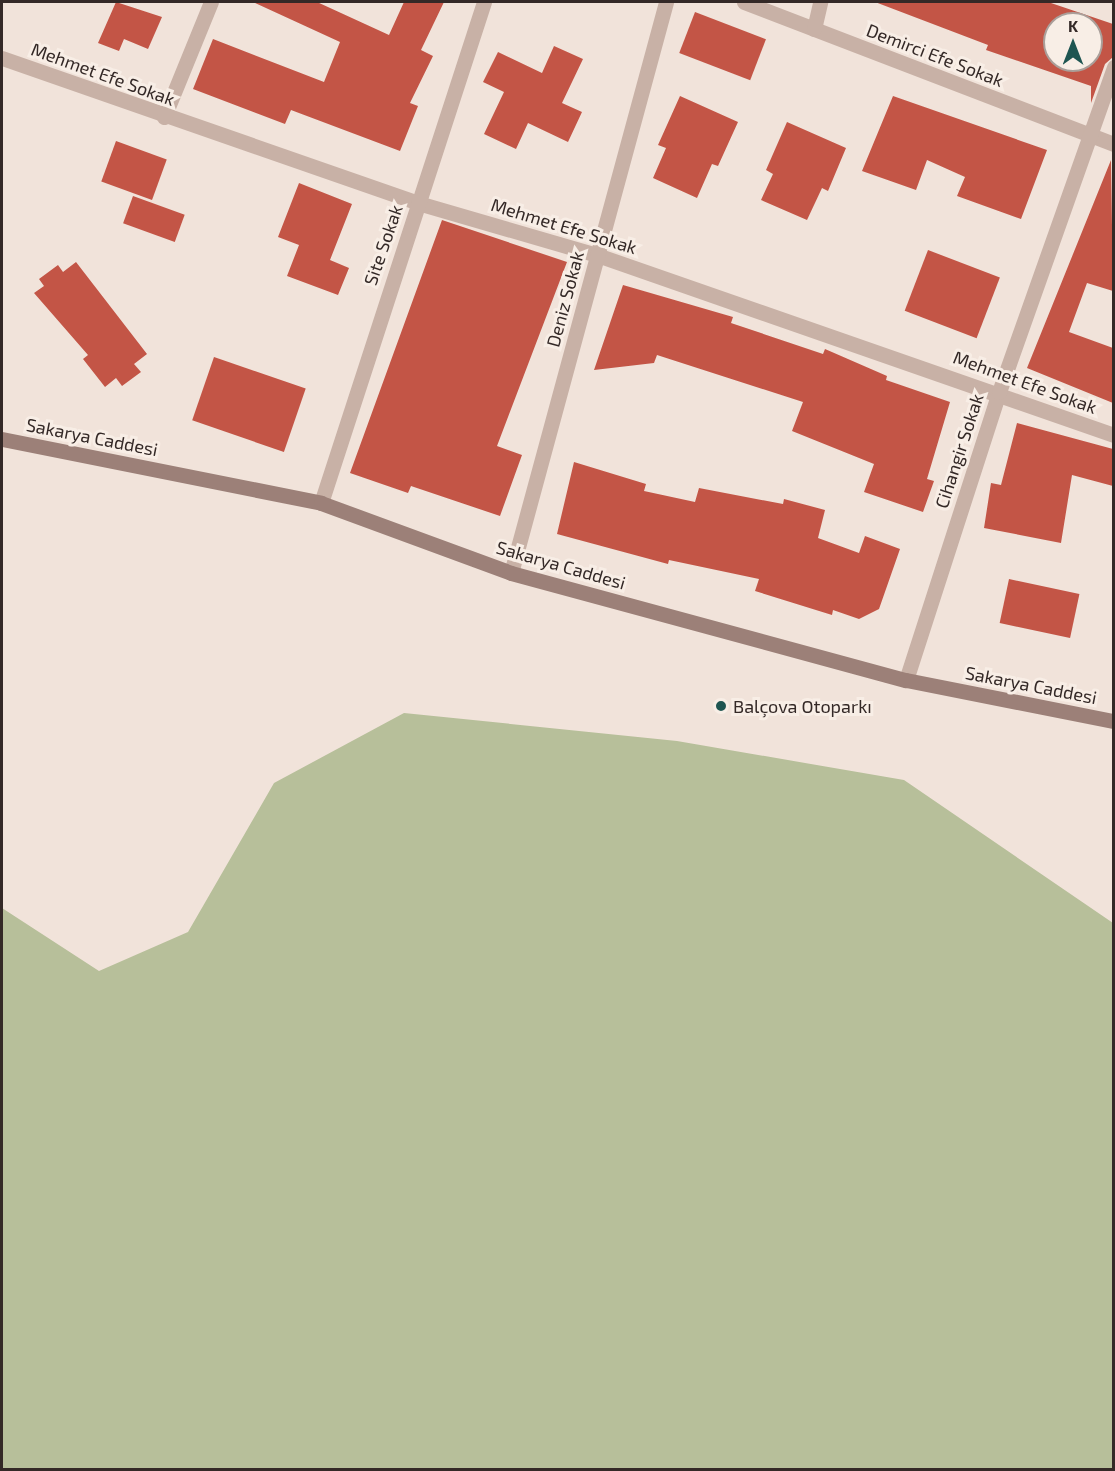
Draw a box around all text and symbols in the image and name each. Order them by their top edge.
north arrow [1043,12,1103,72]
text: K [1068,16,1078,35]
street label: Demirci Efe Sokak [863,19,1007,91]
street label: Mehmet Efe Sokak [28,38,178,110]
street label: Mehmet Efe Sokak [489,194,639,258]
street label: Site Sokak [359,202,407,288]
street label: Deniz Sokak [542,249,588,349]
street label: Mehmet Efe Sokak [950,346,1100,418]
street label: Cihangir Sokak [930,391,988,511]
street label: Sakarya Caddesi [24,414,160,460]
street label: Sakarya Caddesi [494,536,628,594]
street label: Sakarya Caddesi [963,662,1099,708]
place label: Balçova Otoparkı [733,695,872,717]
marker: Balçova Otoparkı [714,699,728,713]

